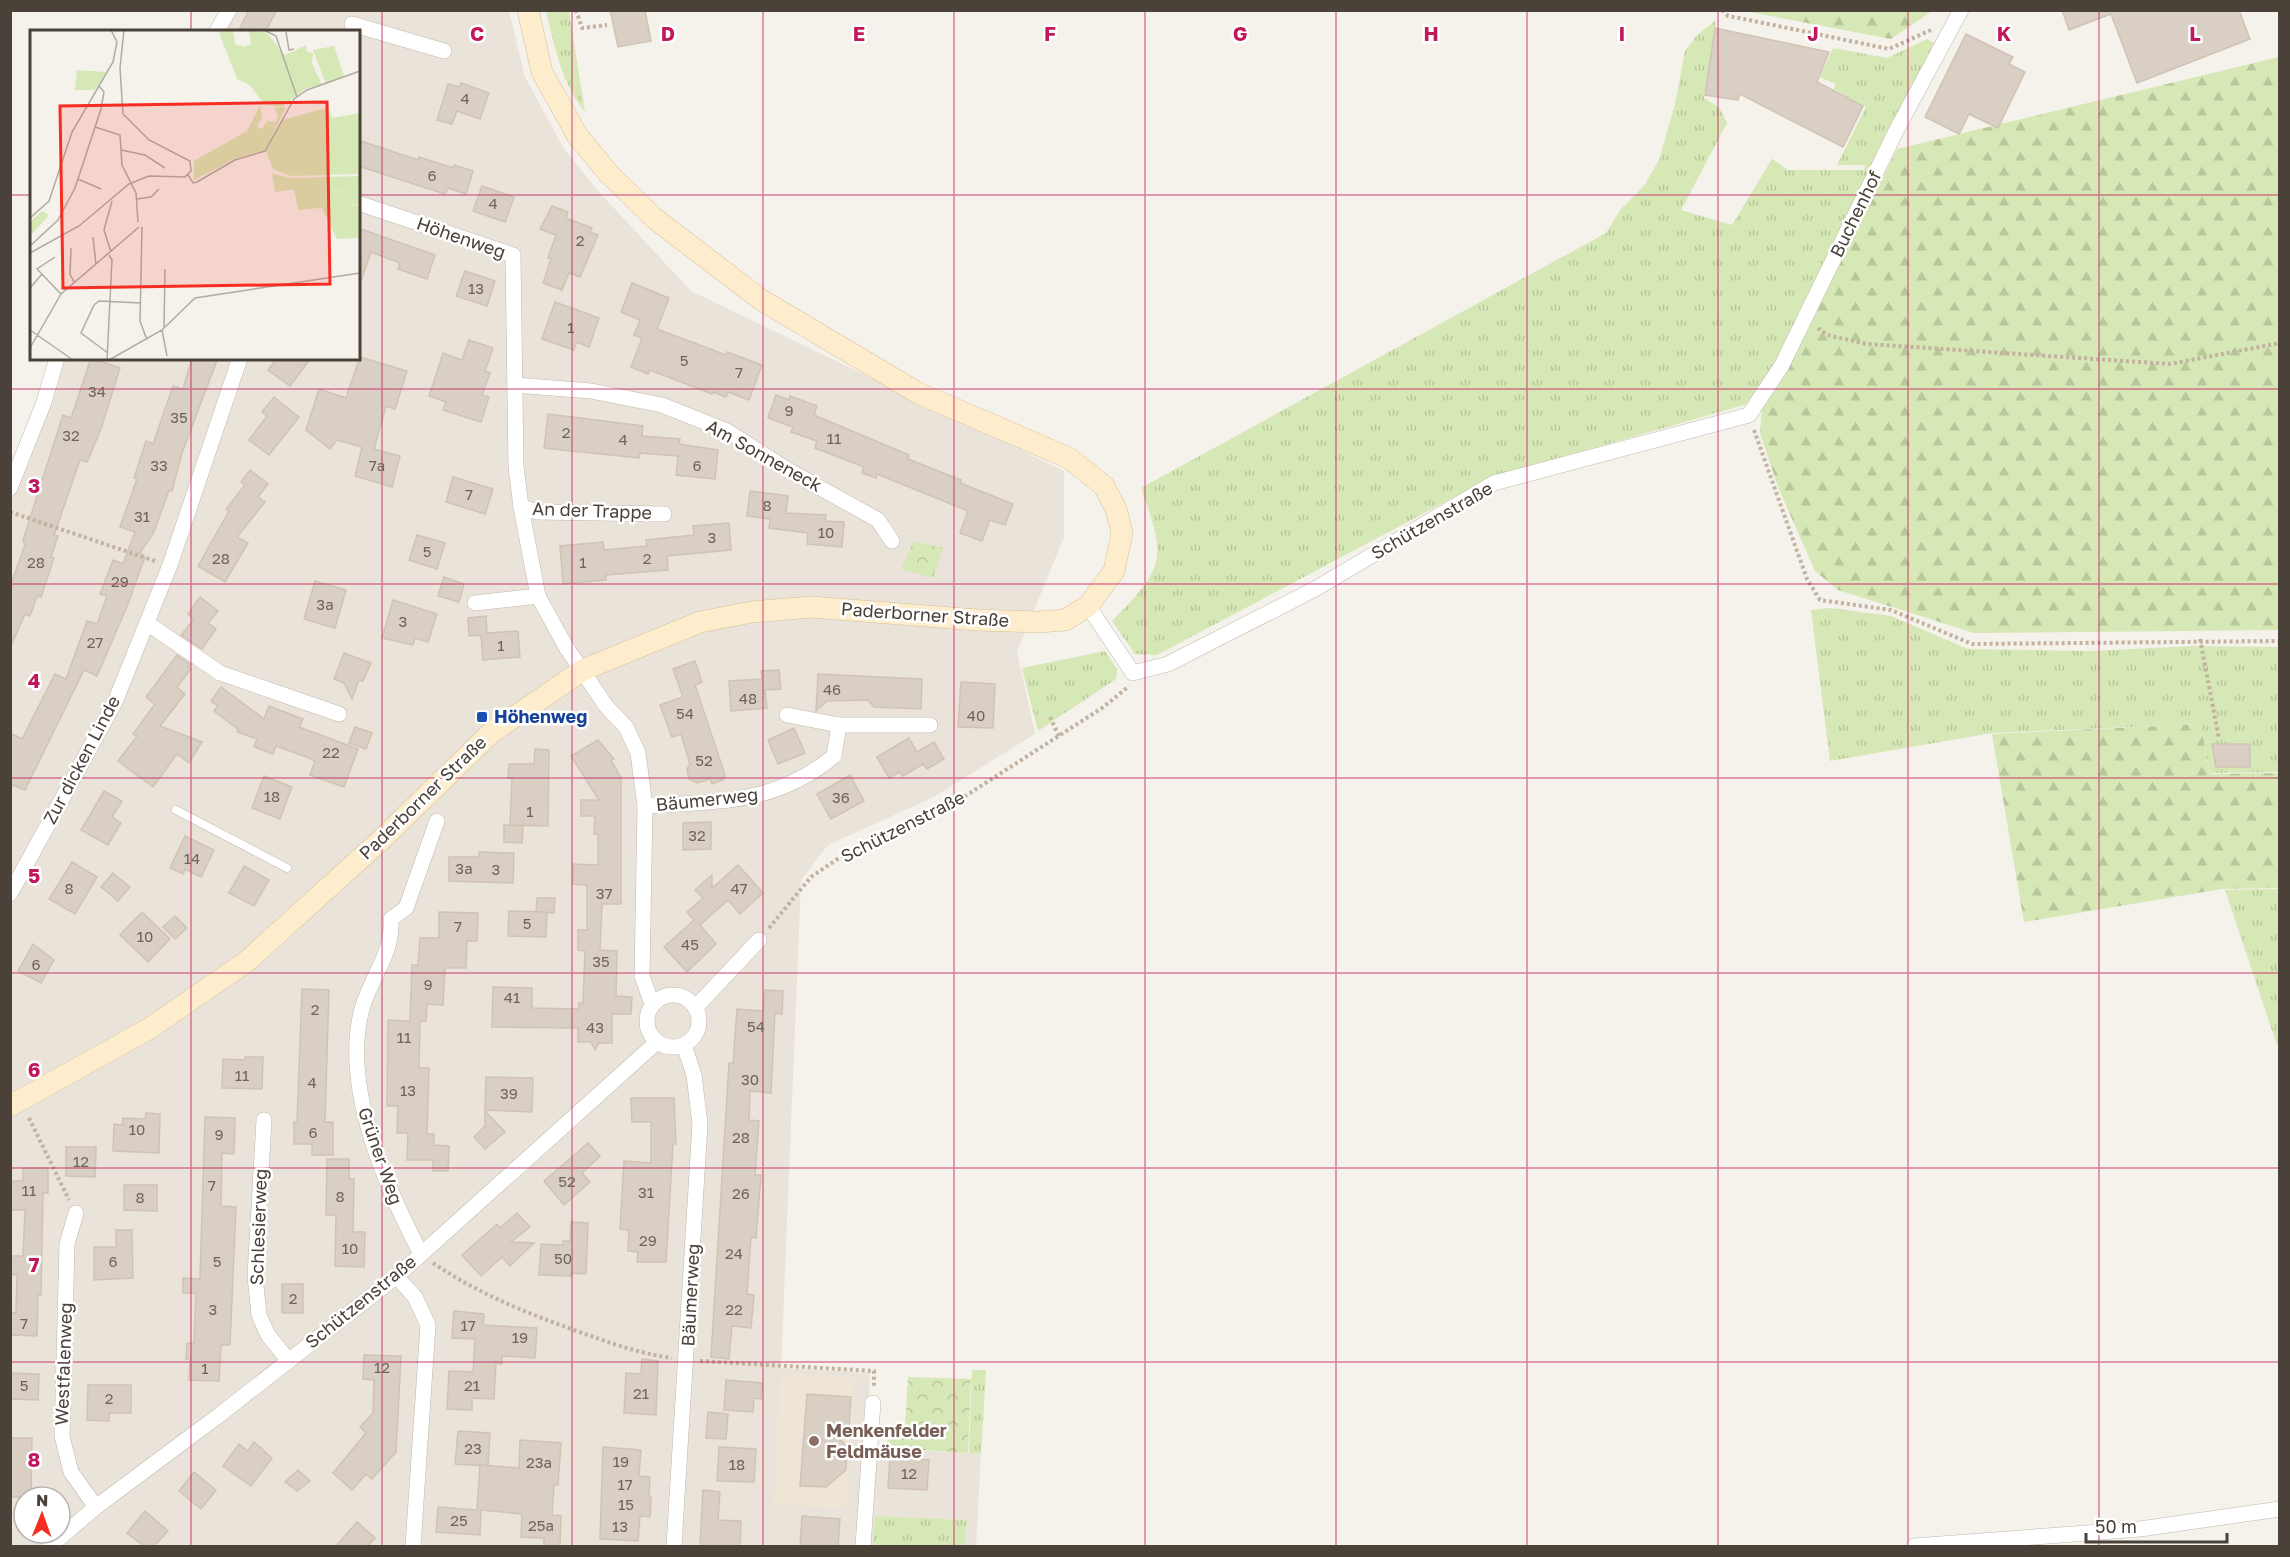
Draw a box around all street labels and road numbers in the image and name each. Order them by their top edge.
street label: Buchenhof [1825,166,1886,260]
street label: Höhenweg [414,212,509,263]
street label: Am Sonneneck [703,414,826,496]
street label: Schützenstraße [1367,477,1496,564]
street label: An der Trappe [532,497,652,523]
street label: Paderborner Straße [840,597,1010,631]
street label: Zur dicken Linde [38,692,124,827]
street label: Paderborner Straße [354,731,491,864]
street label: Bäumerweg [655,783,759,815]
street label: Schützenstraße [837,785,968,867]
street label: Grüner Weg [354,1104,408,1207]
street label: Schlesierweg [245,1168,271,1286]
street label: Bäumerweg [676,1243,704,1347]
street label: Schützenstraße [301,1250,420,1353]
street label: Westfalenweg [50,1302,76,1426]

